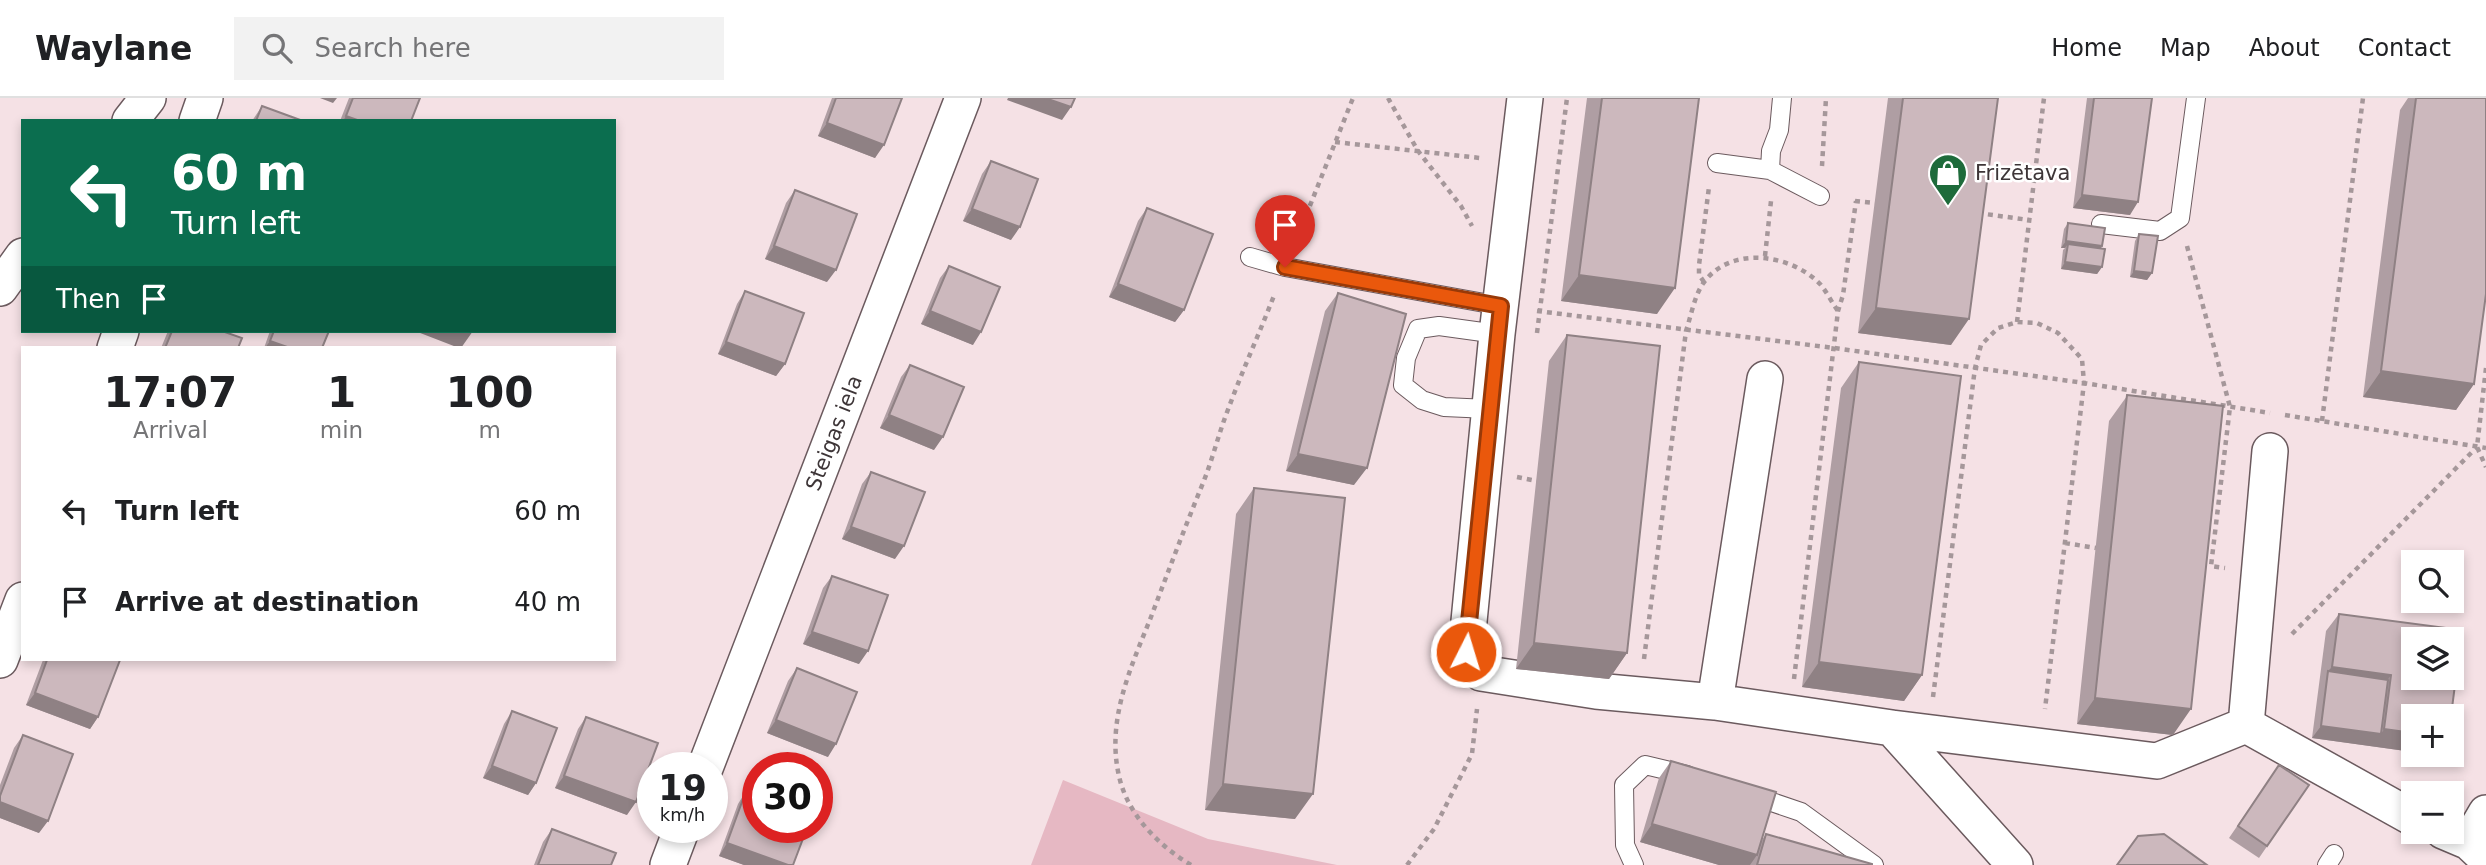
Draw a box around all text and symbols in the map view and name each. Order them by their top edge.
search box [234,17,724,80]
text: Waylane [35,29,192,68]
icon: search [258,29,296,67]
text: Search here [314,33,471,63]
text: Home [2051,34,2122,62]
text: Map [2160,34,2211,62]
text: About [2249,34,2320,62]
text: Contact [2358,34,2451,62]
text: 60 m [171,145,307,202]
icon: left [56,147,147,238]
shop icon: Frizētava [1927,152,1969,207]
place label: Frizētava [1975,161,2070,185]
pin [1255,195,1315,267]
text: Turn left [171,204,301,242]
icon: arrive [1266,206,1304,244]
icon: arrive [135,280,173,318]
text: Then [56,284,121,314]
text: 17:07 [104,368,237,417]
text: 1 [327,368,356,417]
text: 100 [446,368,533,417]
street label: Steigas iela [801,372,867,494]
text: Arrival [133,417,208,443]
text: min [320,417,363,443]
text: m [478,417,501,443]
icon: left [56,492,94,530]
text: Turn left [115,496,239,526]
text: 60 m [514,496,581,526]
map controls [2401,550,2464,844]
button: search [2401,550,2464,613]
icon: arrive [56,583,94,621]
text: Arrive at destination [115,587,419,617]
text: 40 m [514,587,581,617]
position arrow [1429,615,1503,689]
button: layers [2401,627,2464,690]
button: + [2401,704,2464,767]
speed limit sign: 30 [742,752,833,843]
text: 19 [658,768,707,808]
button: − [2401,781,2464,844]
text: km/h [660,804,705,825]

